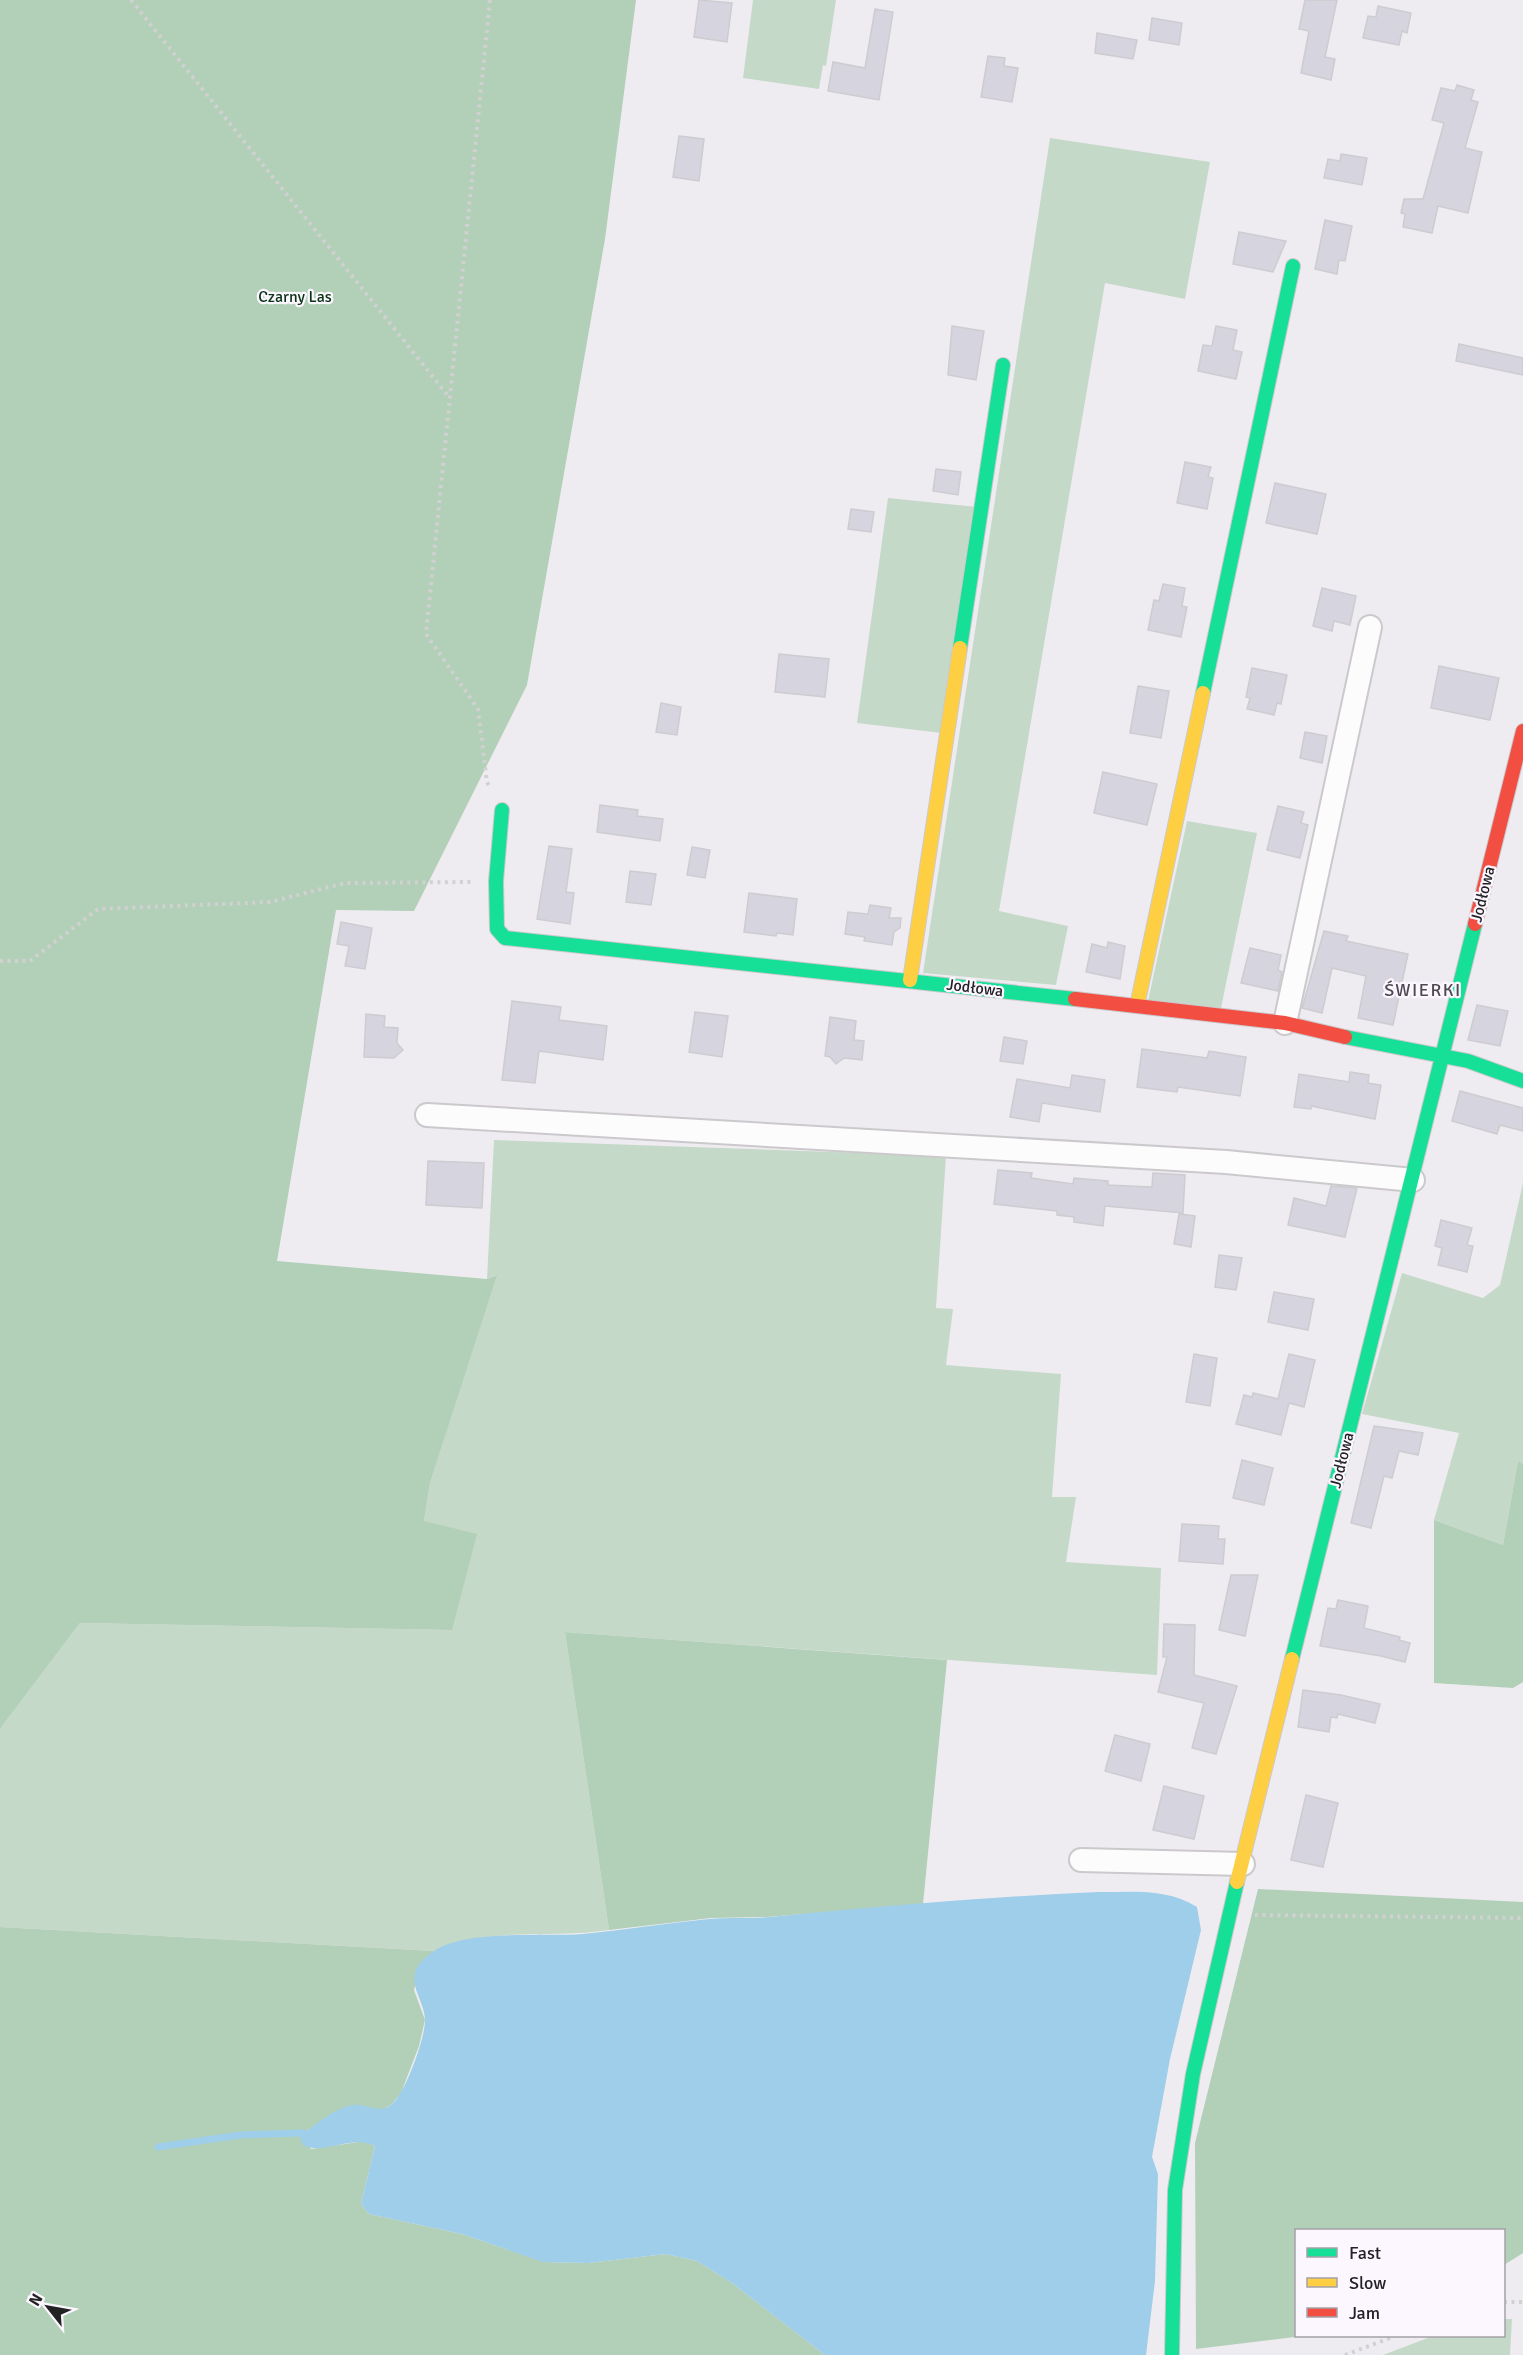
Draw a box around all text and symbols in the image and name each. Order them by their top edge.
park label: Czarny Las [258,287,332,307]
street label: Jodłowa [1466,864,1500,924]
street label: Jodłowa [945,975,1004,1001]
district label: ŚWIERKI [1384,979,1462,1001]
street label: Jodłowa [1325,1430,1359,1490]
legend [1295,2229,1505,2337]
text: Fast [1349,2242,1381,2264]
text: Slow [1349,2272,1386,2294]
north arrow [18,2277,78,2337]
text: N [25,2290,47,2310]
text: Jam [1349,2302,1380,2324]

